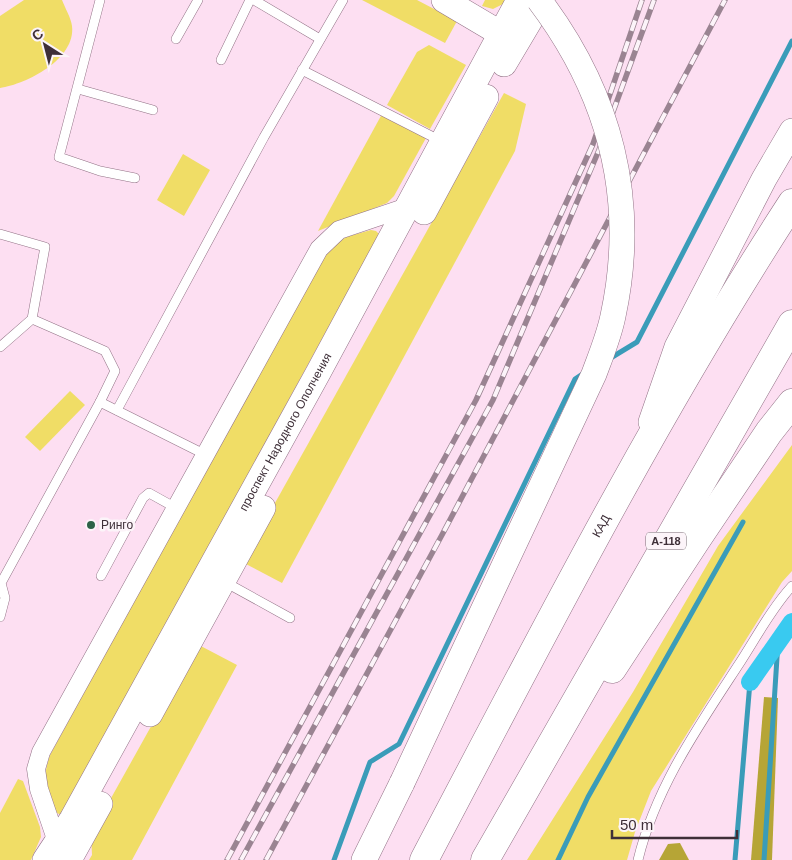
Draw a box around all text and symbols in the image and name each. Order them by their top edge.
north arrow [20,20,70,70]
text: С [29,25,46,44]
street label: проспект Народного Ополчения [236,351,334,513]
street label: КАД [589,512,613,540]
place label: Ринго [101,518,133,532]
marker: Ринго [85,519,97,531]
road number: А-118 [646,532,686,550]
scale bar [612,808,737,840]
text: 50 m [620,816,653,833]

